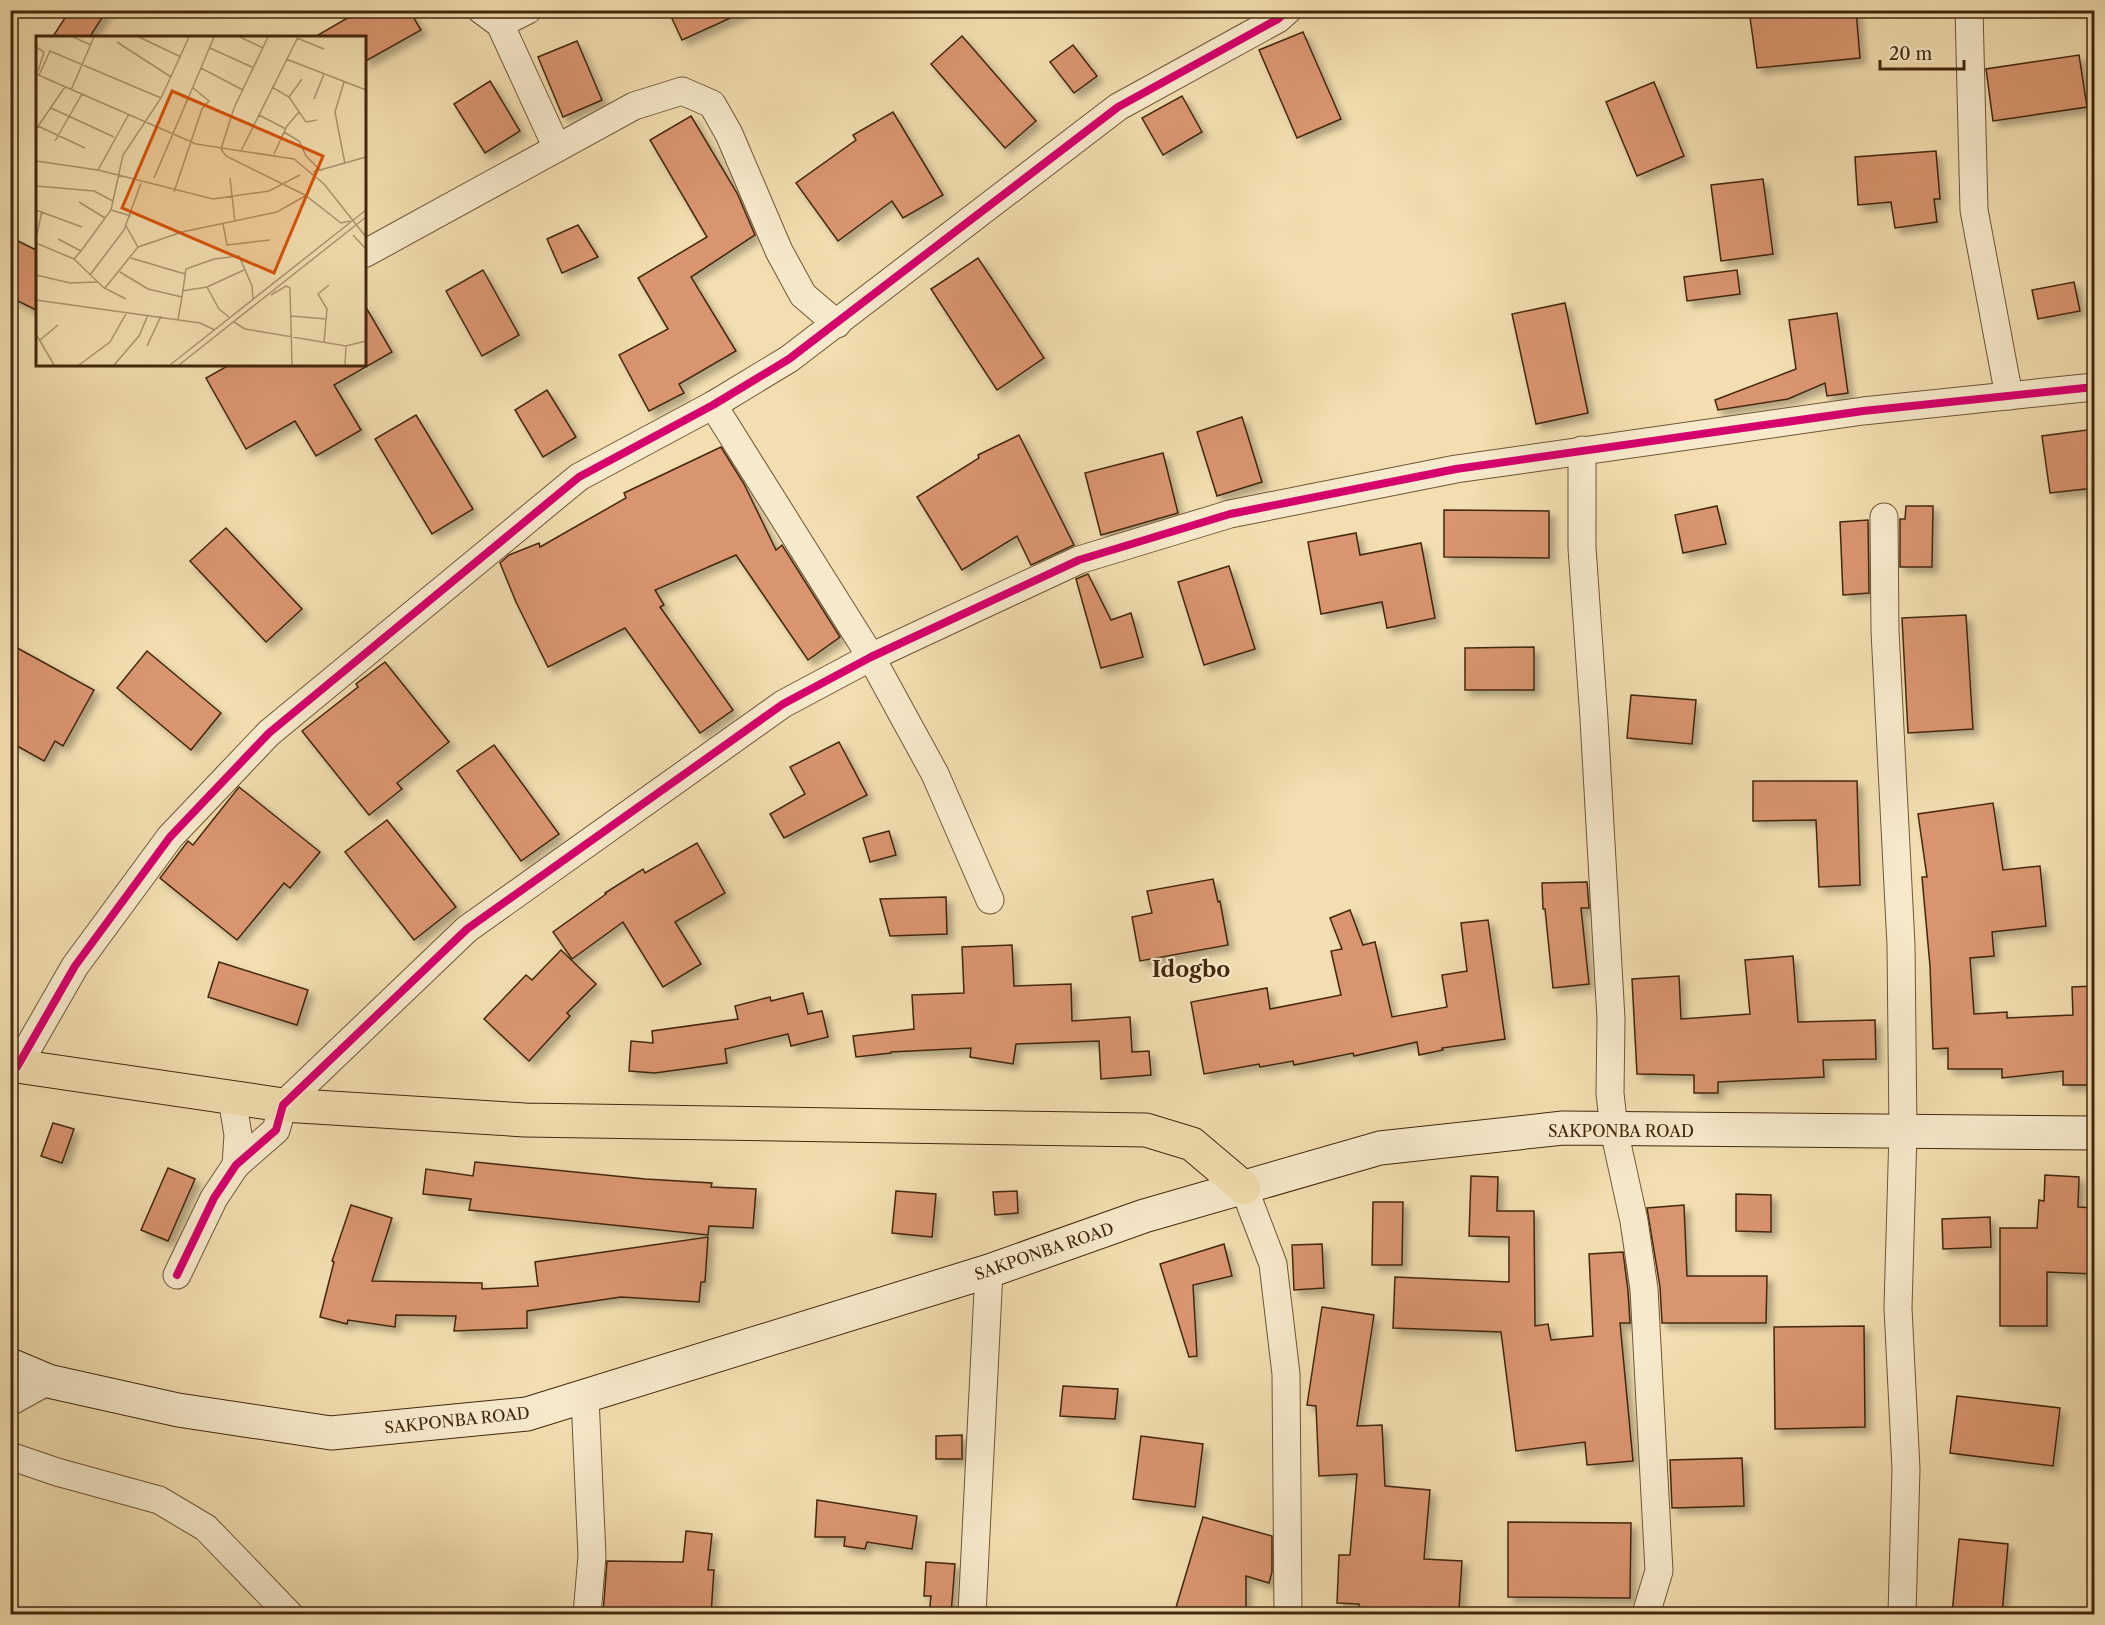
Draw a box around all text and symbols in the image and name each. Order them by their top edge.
scale bar [1880,33,1964,71]
inset map [36,36,366,366]
text: 20 m [1889,43,1933,65]
district label: Idogbo [1152,956,1230,983]
street label: SAKPONBA ROAD [1548,1121,1694,1141]
street label: SAKPONBA ROAD [972,1218,1116,1284]
street label: SAKPONBA ROAD [383,1402,531,1438]

